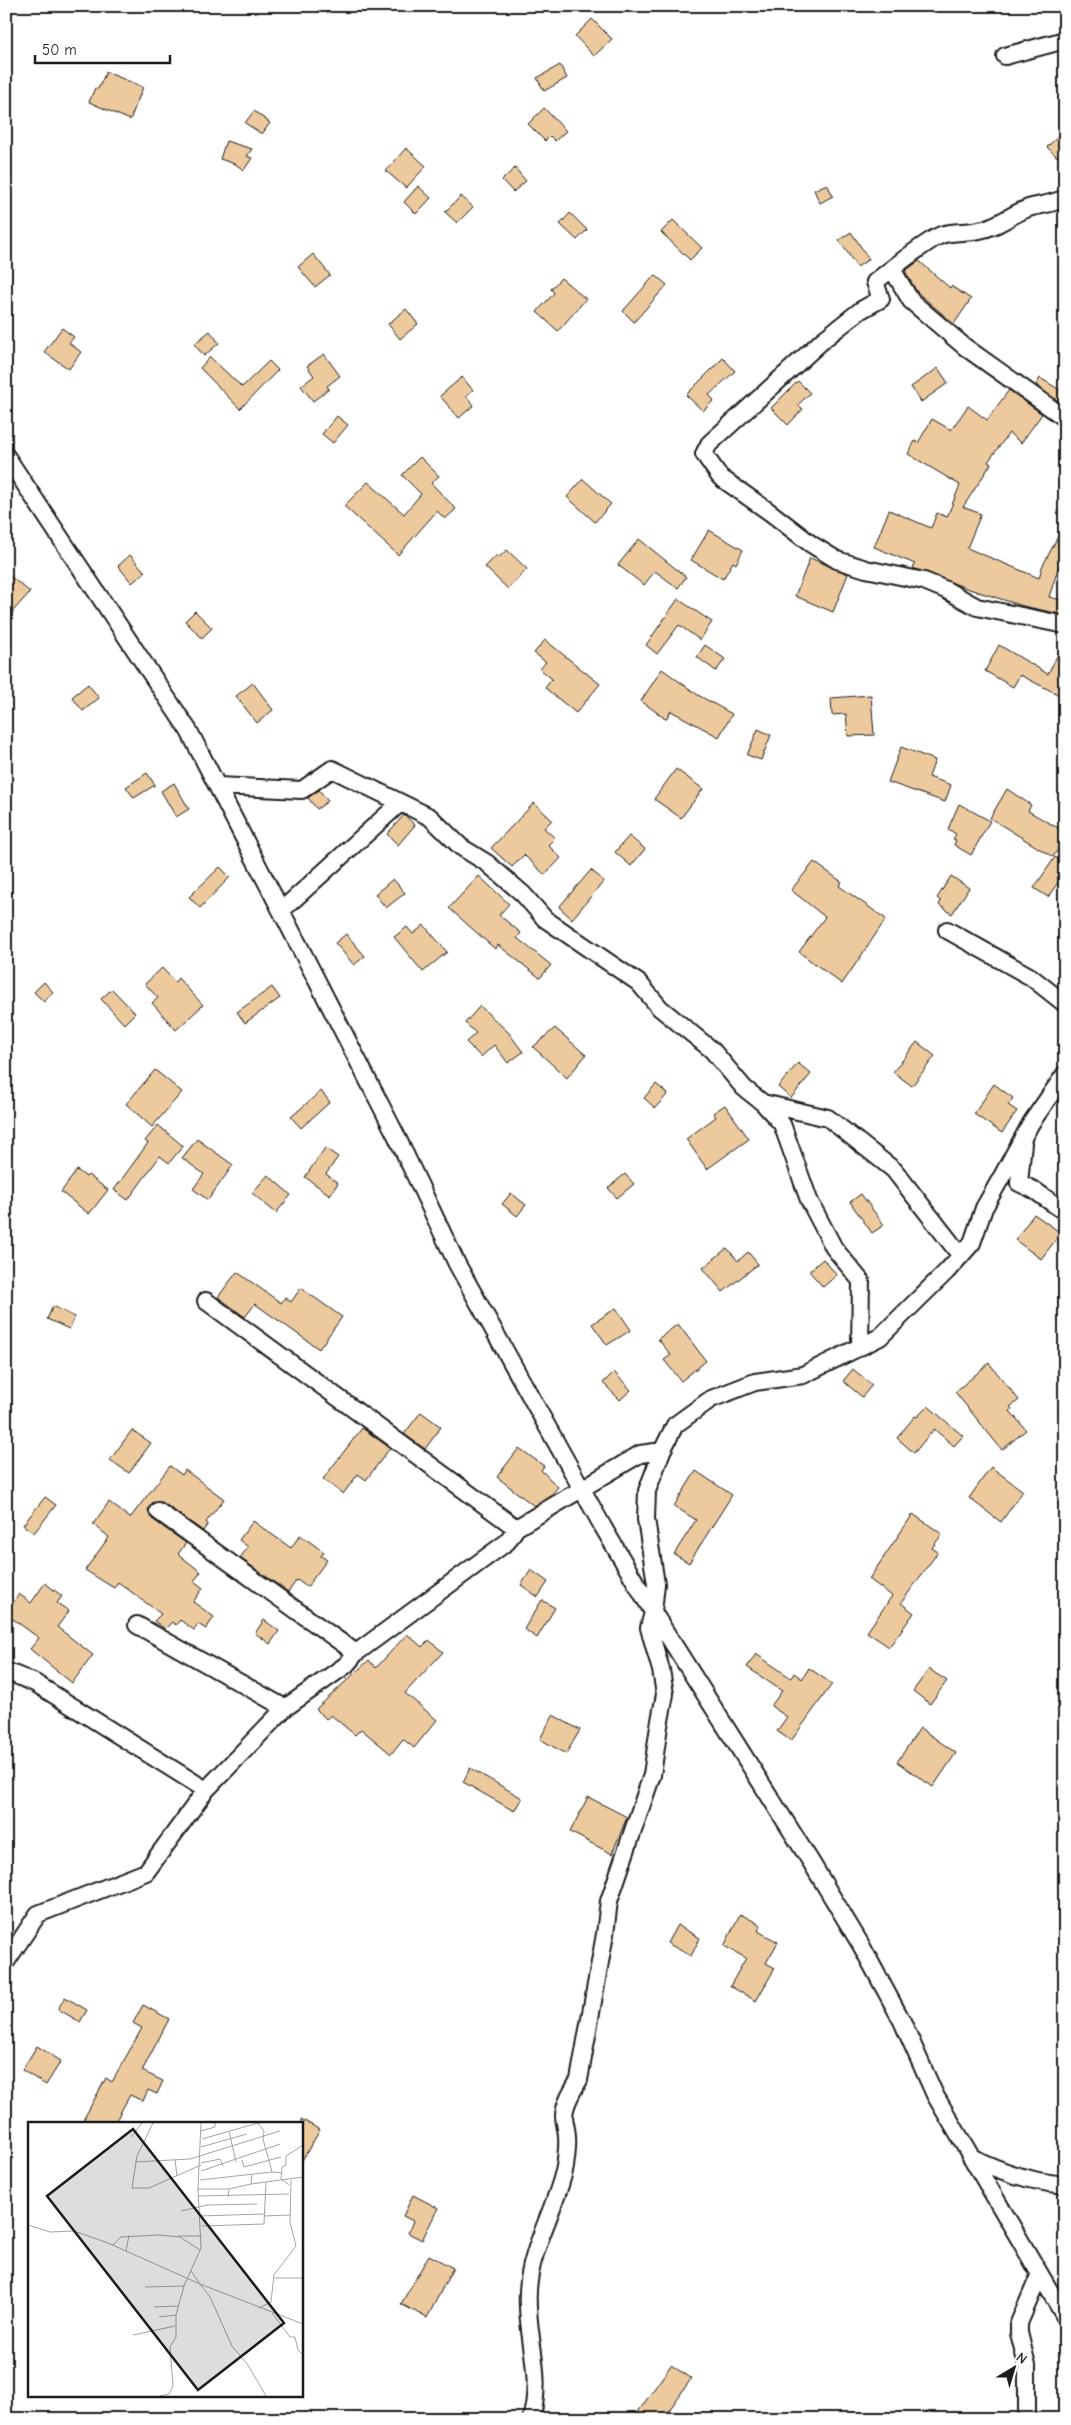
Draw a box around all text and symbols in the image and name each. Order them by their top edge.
scale bar [35,32,170,64]
text: 50 m [42,41,77,59]
inset map [28,2122,302,2398]
north arrow [988,2342,1038,2392]
text: N [1013,2349,1031,2368]

